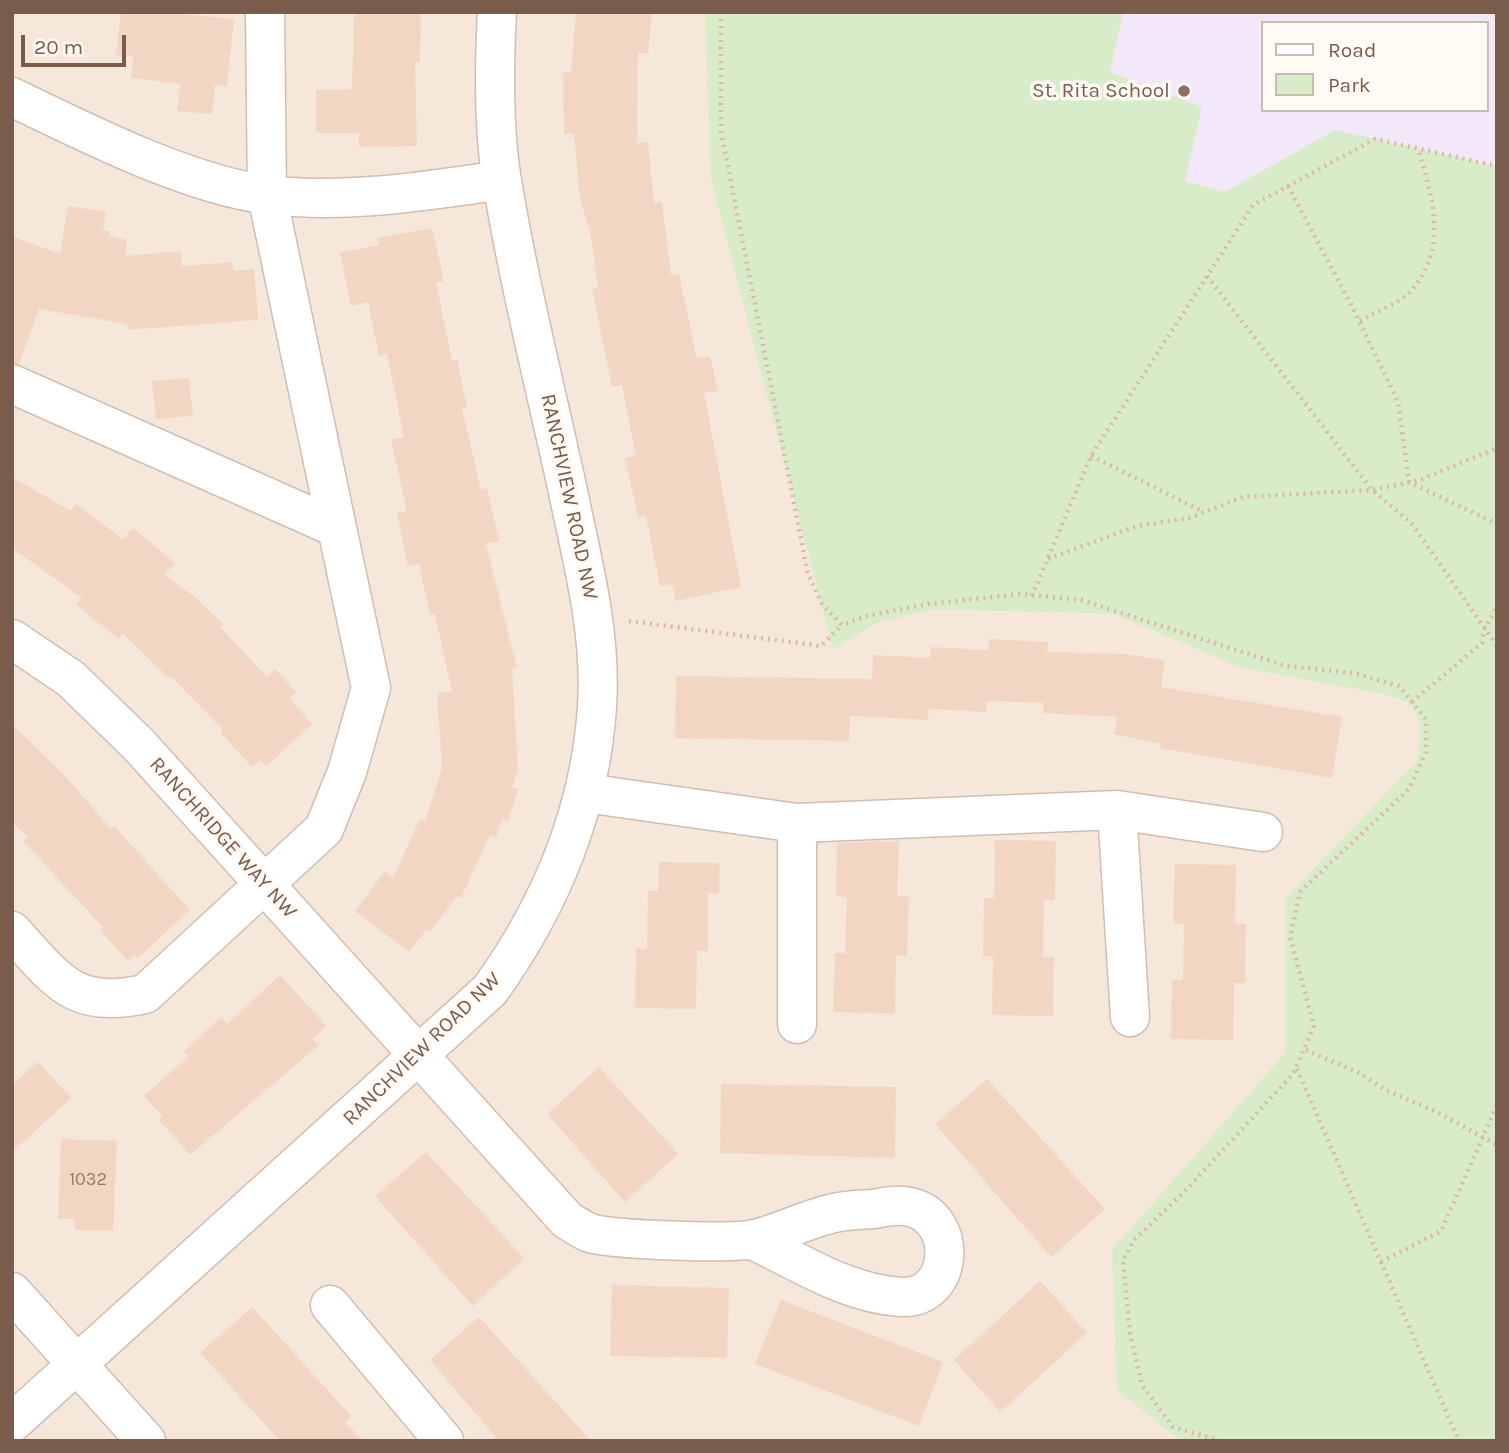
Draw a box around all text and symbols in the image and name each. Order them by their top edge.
scale bar [24,21,130,65]
legend [1260,21,1488,112]
text: 20 m [34,35,83,59]
text: Road [1328,38,1376,62]
text: Park [1328,73,1371,97]
place label: St. Rita School [1032,78,1170,104]
marker: St. Rita School [1176,83,1192,99]
street label: RANCHVIEW ROAD NW [535,392,603,602]
street label: RANCHRIDGE WAY NW [144,752,302,924]
street label: RANCHVIEW ROAD NW [338,967,506,1131]
house number: 1032 [69,1169,107,1191]

